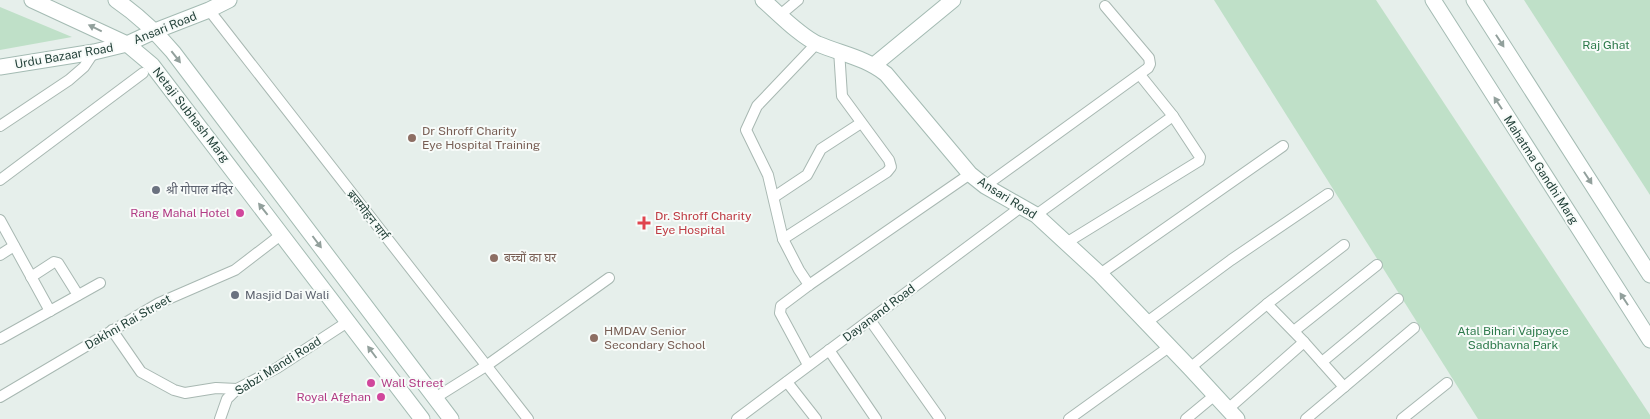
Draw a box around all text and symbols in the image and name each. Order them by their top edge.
street label: Ansari Road [131,9,199,47]
one-way arrow [88,24,102,32]
one-way arrow [1495,34,1505,48]
park label: Raj Ghat [1582,38,1630,52]
street label: Urdu Bazaar Road [14,40,114,72]
one-way arrow [171,50,182,63]
street label: Netaji Subhash Marg [150,65,232,165]
one-way arrow [1494,96,1503,110]
street label: Mahatma Gandhi Marg [1501,113,1581,227]
place label: Dr Shroff Charity Eye Hospital Training [422,124,540,152]
marker: Dr Shroff Charity Eye Hospital Training [406,132,418,144]
one-way arrow [1583,171,1592,185]
street label: Ansari Road [975,174,1039,222]
place label: श्री गोपाल मंदिर [166,182,234,197]
marker: श्री गोपाल मंदिर [150,184,162,196]
street label: ब्रजमोहन मार्ग [344,187,393,243]
one-way arrow [257,203,268,216]
place label: Rang Mahal Hotel [130,206,230,220]
marker: Rang Mahal Hotel [234,207,246,219]
place label: Dr. Shroff Charity Eye Hospital [655,209,752,237]
marker: Dr. Shroff Charity Eye Hospital [637,216,651,230]
one-way arrow [312,235,322,249]
place label: बच्चों का घर [504,251,557,265]
marker: बच्चों का घर [488,252,500,264]
street label: Dayanand Road [840,281,918,345]
place label: Masjid Dai Wali [245,288,329,302]
marker: Masjid Dai Wali [229,289,241,301]
street label: Dakhni Rai Street [82,292,174,352]
one-way arrow [1619,292,1628,306]
place label: HMDAV Senior Secondary School [604,324,706,352]
park label: Atal Bihari Vajpayee Sadbhavna Park [1457,324,1569,352]
marker: HMDAV Senior Secondary School [588,332,600,344]
street label: Sabzi Mandi Road [232,334,324,398]
one-way arrow [366,346,377,359]
place label: Wall Street [381,376,444,390]
marker: Wall Street [365,377,377,389]
place label: Royal Afghan [297,390,371,404]
marker: Royal Afghan [375,391,387,403]

